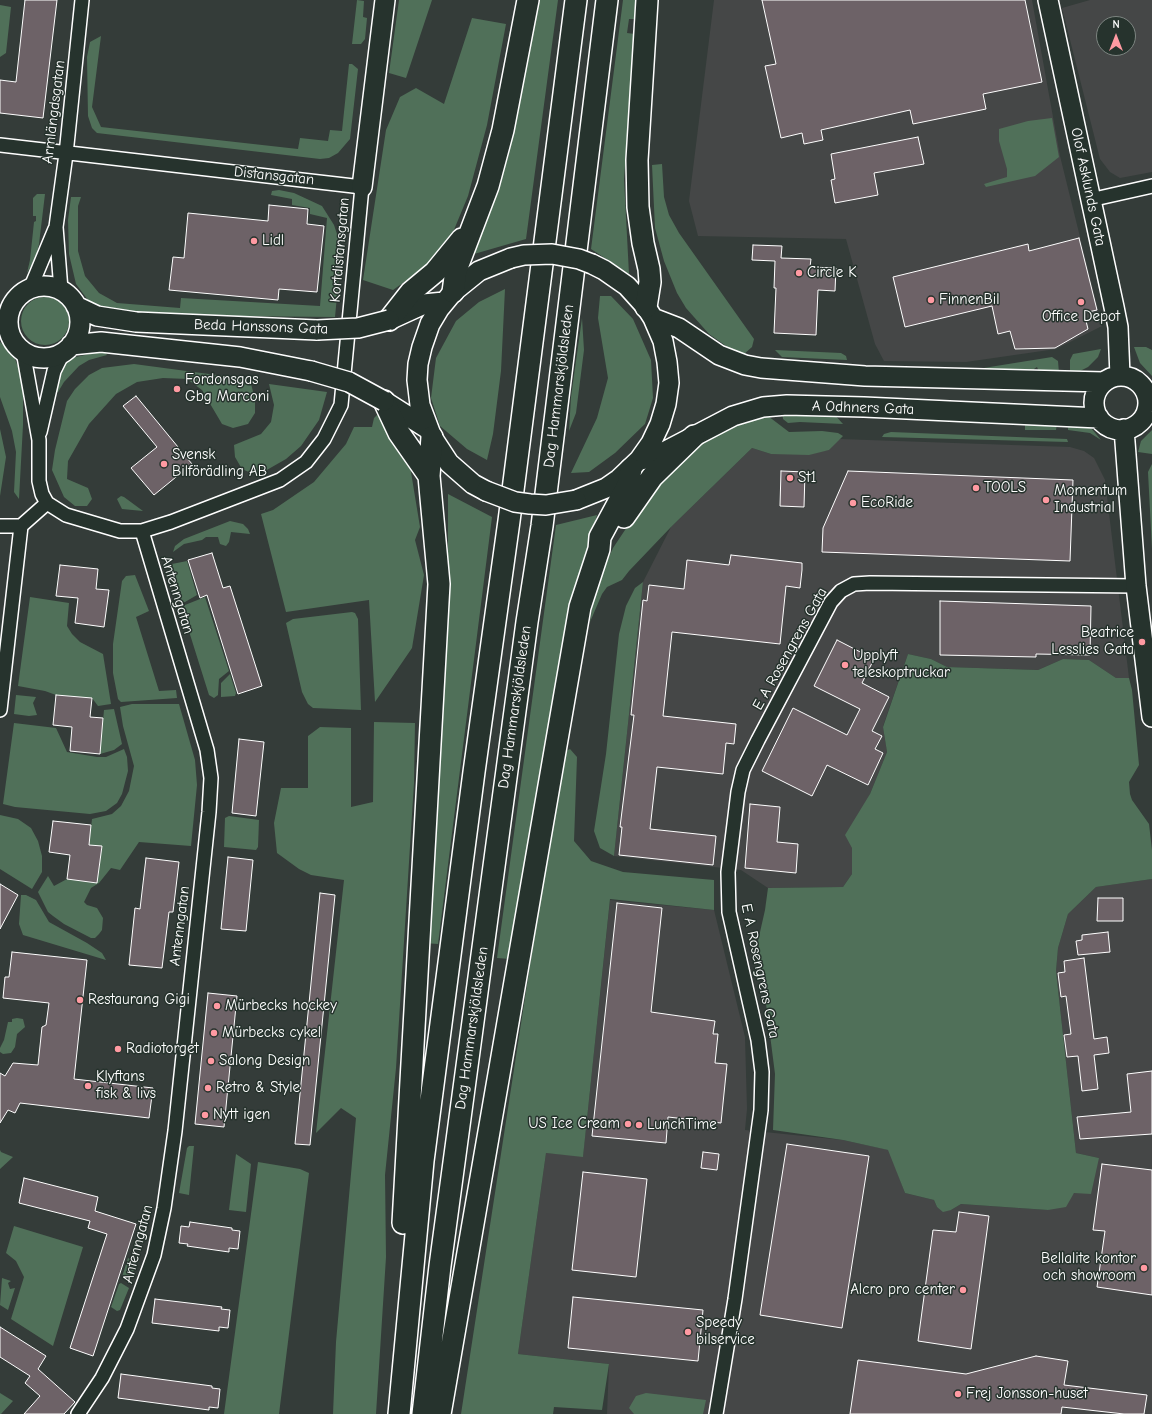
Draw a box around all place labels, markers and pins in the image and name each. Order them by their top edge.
place label: Lidl [262,232,284,250]
marker: Lidl [249,236,259,246]
place label: Circle K [807,264,857,282]
marker: Circle K [794,268,804,278]
place label: FinnenBil [939,291,999,309]
marker: FinnenBil [926,295,936,305]
marker: Office Depot [1076,297,1086,307]
place label: Office Depot [1042,308,1120,326]
place label: Fordonsgas Gbg Marconi [185,371,269,406]
marker: Fordonsgas Gbg Marconi [172,384,182,394]
place label: Svensk Bilförädling AB [172,446,267,481]
marker: Svensk Bilförädling AB [159,459,169,469]
place label: St1 [798,469,817,487]
marker: St1 [785,473,795,483]
place label: TOOLS [984,479,1026,497]
place label: Momentum Industrial [1054,482,1127,517]
marker: TOOLS [971,483,981,493]
place label: EcoRide [861,494,913,512]
marker: Momentum Industrial [1041,495,1051,505]
marker: EcoRide [848,498,858,508]
place label: Beatrice Lesslies Gata [1051,624,1134,659]
marker: Beatrice Lesslies Gata [1137,637,1147,647]
place label: Upplyft teleskoptruckar [853,647,950,682]
marker: Upplyft teleskoptruckar [840,660,850,670]
place label: Restaurang Gigi [88,991,190,1009]
marker: Restaurang Gigi [75,995,85,1005]
place label: Mürbecks hockey [225,997,337,1015]
marker: Mürbecks hockey [212,1001,222,1011]
place label: Mürbecks cykel [222,1024,321,1042]
marker: Mürbecks cykel [209,1028,219,1038]
place label: Radiotorget [126,1040,199,1058]
marker: Radiotorget [113,1044,123,1054]
place label: Salong Design [219,1052,310,1070]
marker: Salong Design [206,1056,216,1066]
place label: Klyftans fisk & livs [96,1068,156,1103]
place label: Retro & Style [216,1079,300,1097]
marker: Klyftans fisk & livs [83,1081,93,1091]
marker: Retro & Style [203,1083,213,1093]
place label: Nytt igen [213,1106,270,1124]
marker: Nytt igen [200,1110,210,1120]
place label: US Ice Cream [528,1115,620,1133]
place label: LunchTime [647,1116,717,1134]
marker: US Ice Cream [623,1119,633,1129]
marker: LunchTime [634,1120,644,1130]
place label: Bellalite kontor och showroom [1041,1250,1136,1285]
marker: Bellalite kontor och showroom [1139,1263,1149,1273]
place label: Alcro pro center [850,1281,955,1299]
marker: Alcro pro center [958,1285,968,1295]
place label: Speedy bilservice [696,1314,755,1349]
marker: Speedy bilservice [683,1327,693,1337]
place label: Frej Jonsson-huset [966,1385,1088,1403]
marker: Frej Jonsson-huset [953,1389,963,1399]

